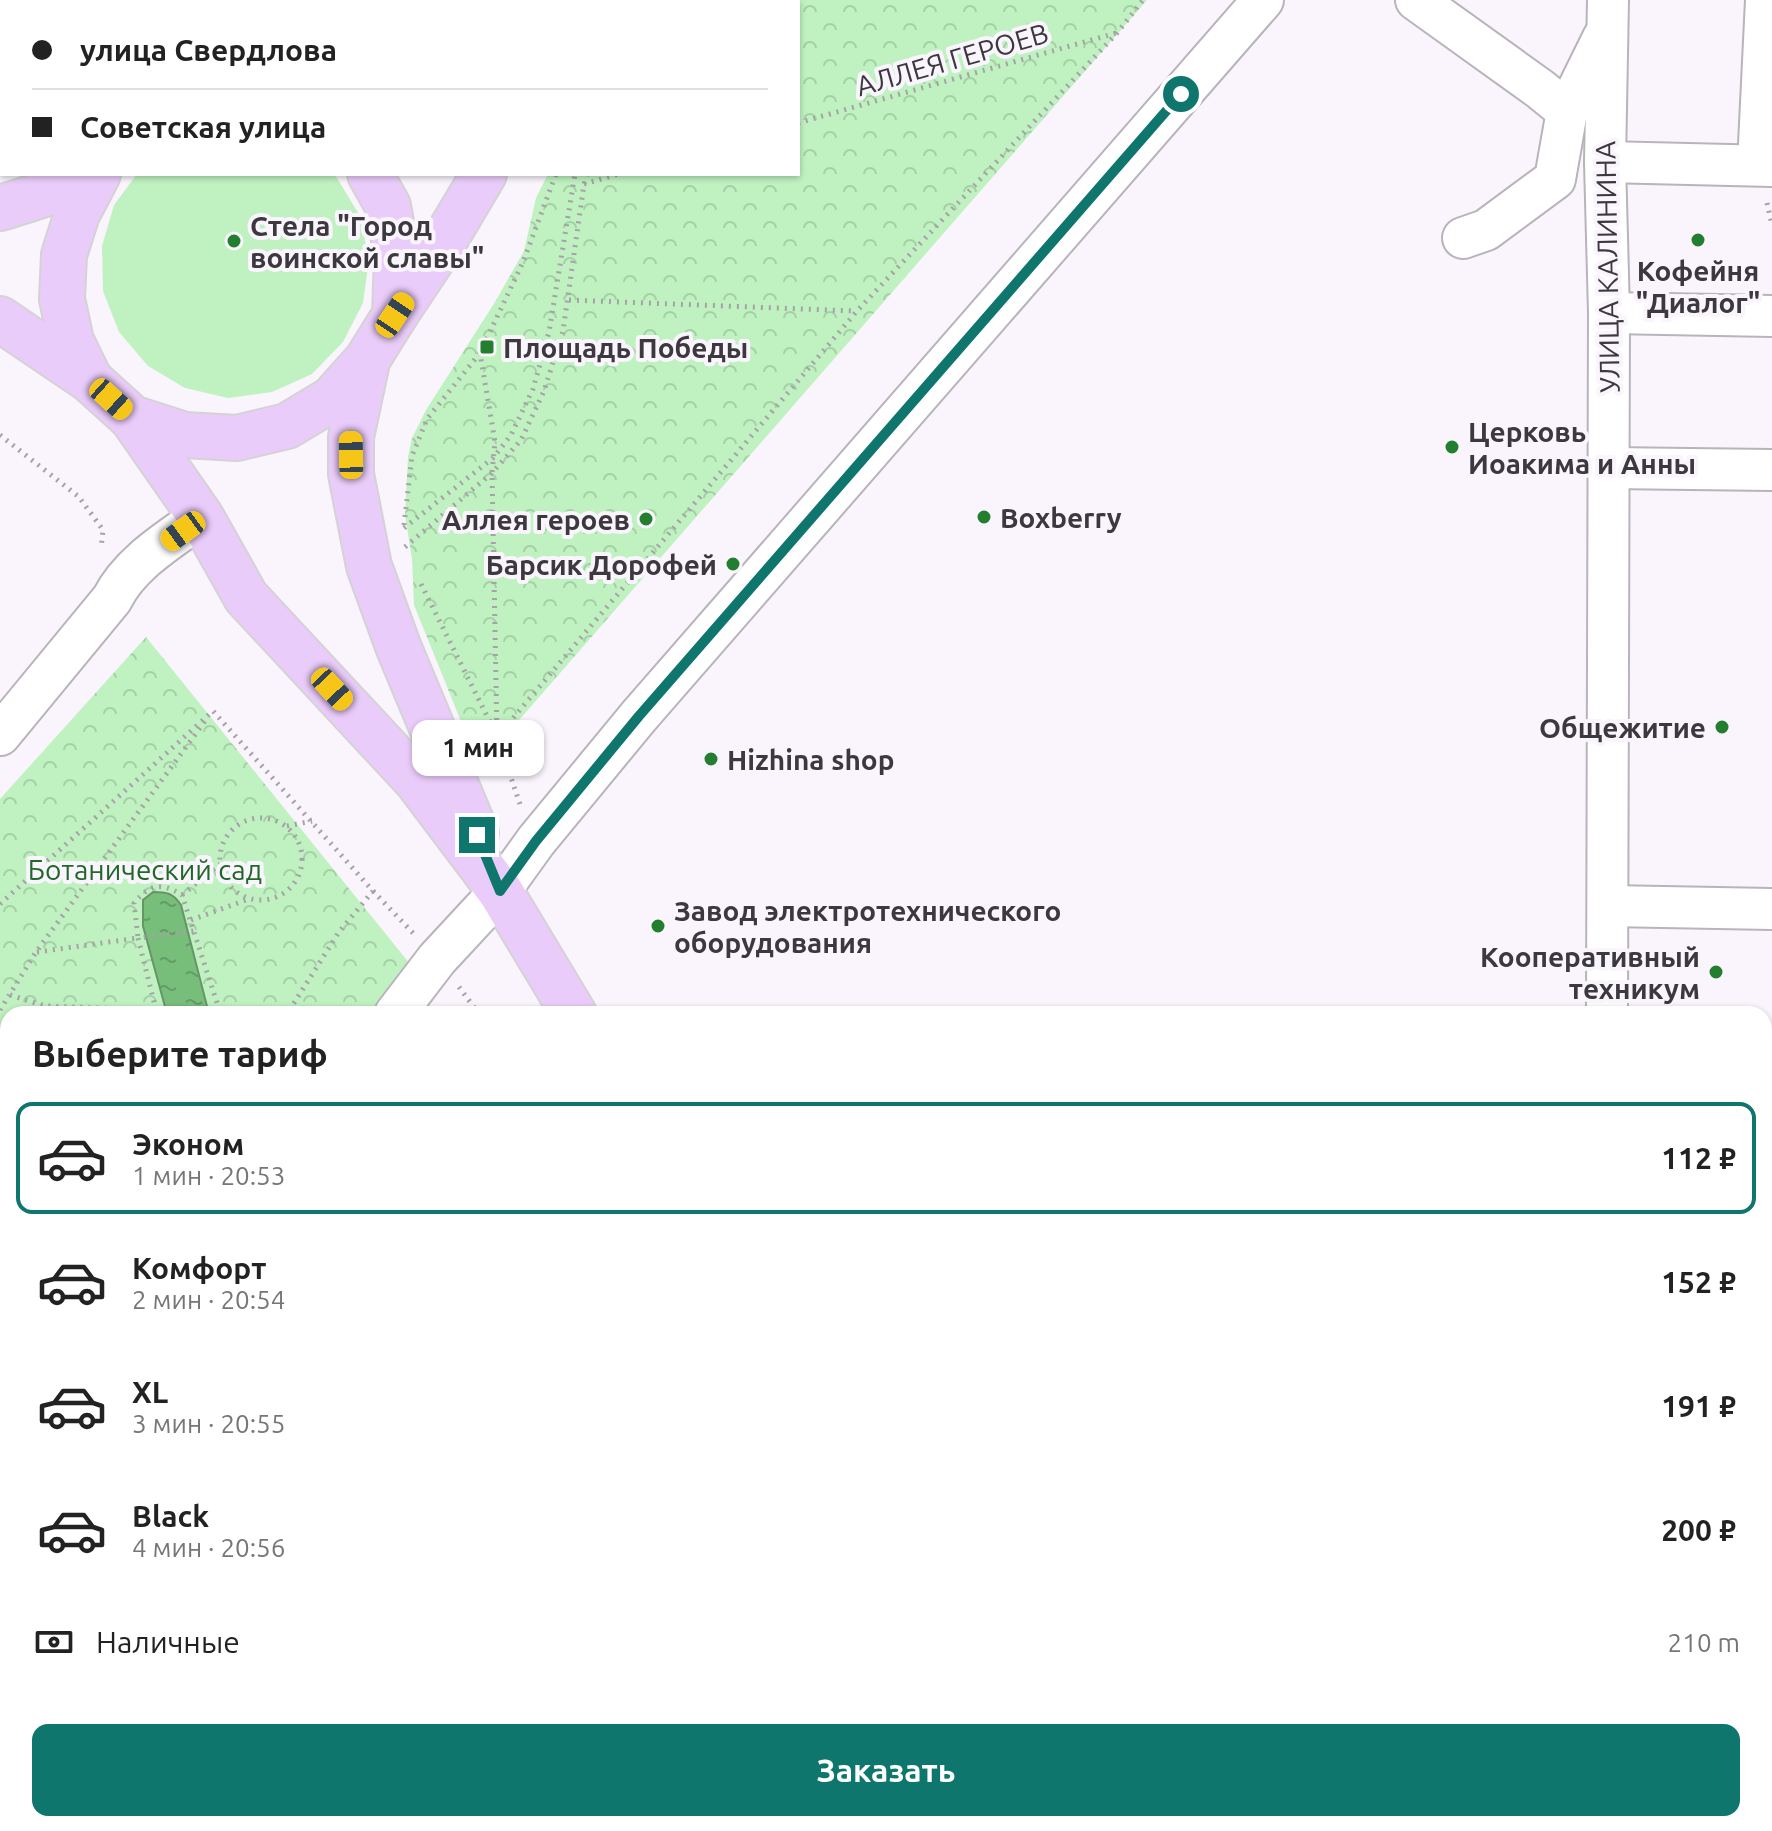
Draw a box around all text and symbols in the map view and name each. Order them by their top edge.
street label: АЛЛЕЯ ГЕРОЕВ [852,17,1052,101]
text: улица Свердлова [80,33,337,67]
route start [1163,76,1199,112]
text: Советская улица [80,110,326,144]
street label: УЛИЦА КАЛИНИНА [1589,141,1625,393]
place label: Стела "Город воинской славы" [250,210,484,273]
marker: Кофейня "Диалог" [1689,231,1707,249]
marker: Стела "Город воинской славы" [225,232,243,250]
place label: Кофейня "Диалог" [1636,255,1760,318]
car [372,288,418,342]
place label: Площадь Победы [503,332,748,363]
marker: Площадь Победы [478,338,496,356]
car [85,374,137,424]
place label: Церковь Иоакима и Анны [1468,416,1696,479]
car [339,431,363,479]
marker: Церковь Иоакима и Анны [1443,438,1461,456]
place label: Boxberry [1000,502,1122,533]
place label: Аллея героев [442,504,630,535]
car [157,507,209,555]
marker: Boxberry [975,508,993,526]
marker: Аллея героев [637,510,655,528]
place label: Барсик Дорофей [486,549,717,580]
marker: Барсик Дорофей [724,555,742,573]
car [307,663,357,715]
place label: Общежитие [1539,712,1706,743]
marker: Общежитие [1713,718,1731,736]
callout: 1 мин [411,719,543,775]
text: 1 мин [442,733,514,762]
place label: Hizhina shop [727,744,894,775]
marker: Hizhina shop [702,750,720,768]
route end [459,817,495,853]
park label: Ботанический сад [28,854,262,885]
place label: Завод электротехнического оборудования [674,895,1061,958]
marker: Завод электротехнического оборудования [649,917,667,935]
place label: Кооперативный техникум [1480,941,1700,1004]
marker: Кооперативный техникум [1707,963,1725,981]
text: Выберите тариф [32,1033,328,1074]
icon: car [36,1122,108,1194]
text: Эконом [132,1127,244,1161]
text: 112 ₽ [1661,1141,1736,1175]
text: 1 мин · 20:53 [132,1161,285,1190]
icon: car [36,1246,108,1318]
text: Комфорт [132,1251,266,1285]
text: 152 ₽ [1661,1265,1736,1299]
text: 2 мин · 20:54 [132,1285,285,1314]
icon: car [36,1370,108,1442]
text: XL [132,1375,168,1409]
text: 191 ₽ [1661,1389,1736,1423]
text: 3 мин · 20:55 [132,1409,285,1438]
icon: car [36,1494,108,1566]
text: Black [132,1499,209,1533]
text: 200 ₽ [1661,1513,1736,1547]
text: 4 мин · 20:56 [132,1533,285,1562]
icon: cash [32,1620,76,1664]
text: Наличные [96,1625,240,1659]
text: 210 m [1668,1628,1740,1657]
button: Заказать [32,1724,1740,1816]

